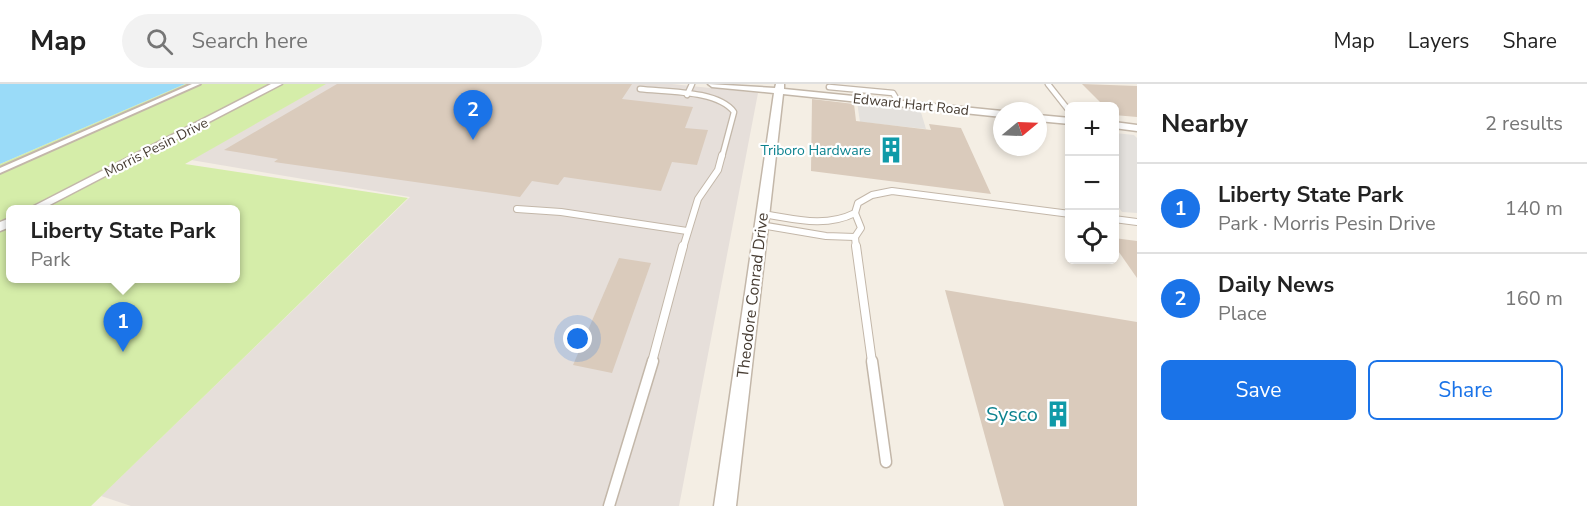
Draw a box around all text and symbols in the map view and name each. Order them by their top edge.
search box [122,14,542,68]
text: Map [30,22,86,60]
icon: search [143,25,176,58]
text: Search here [191,26,308,56]
text: Map [1333,27,1375,55]
text: Layers [1408,27,1469,55]
text: Share [1502,27,1557,55]
street label: Edward Hart Road [852,89,970,120]
pin: 2 [454,91,492,140]
north arrow [993,102,1047,156]
map controls [1065,102,1119,264]
button: + [1065,102,1119,156]
text: Nearby [1161,106,1248,141]
text: 2 results [1485,110,1563,137]
street label: Morris Pesin Drive [101,113,211,182]
building icon: Triboro Hardware [876,135,906,165]
place label: Triboro Hardware [761,141,871,160]
button: − [1065,156,1119,210]
text: Liberty State Park [1218,180,1403,210]
text: 1 [1175,195,1187,222]
text: 140 m [1505,195,1563,222]
popup [6,205,240,283]
button: locate [1065,210,1119,264]
text: Park · Morris Pesin Drive [1218,210,1436,237]
street label: Theodore Conrad Drive [732,211,774,379]
text: Liberty State Park [30,216,216,246]
text: Park [30,246,70,273]
text: Daily News [1218,270,1334,300]
text: 2 [1175,285,1187,312]
text: 160 m [1505,285,1563,312]
text: Place [1218,300,1267,327]
pin: 1 [104,302,142,352]
your location [563,324,592,353]
button: Save [1161,360,1356,420]
button: Share [1368,360,1563,420]
building icon: Sysco [1043,399,1073,429]
place label: Sysco [986,401,1038,428]

